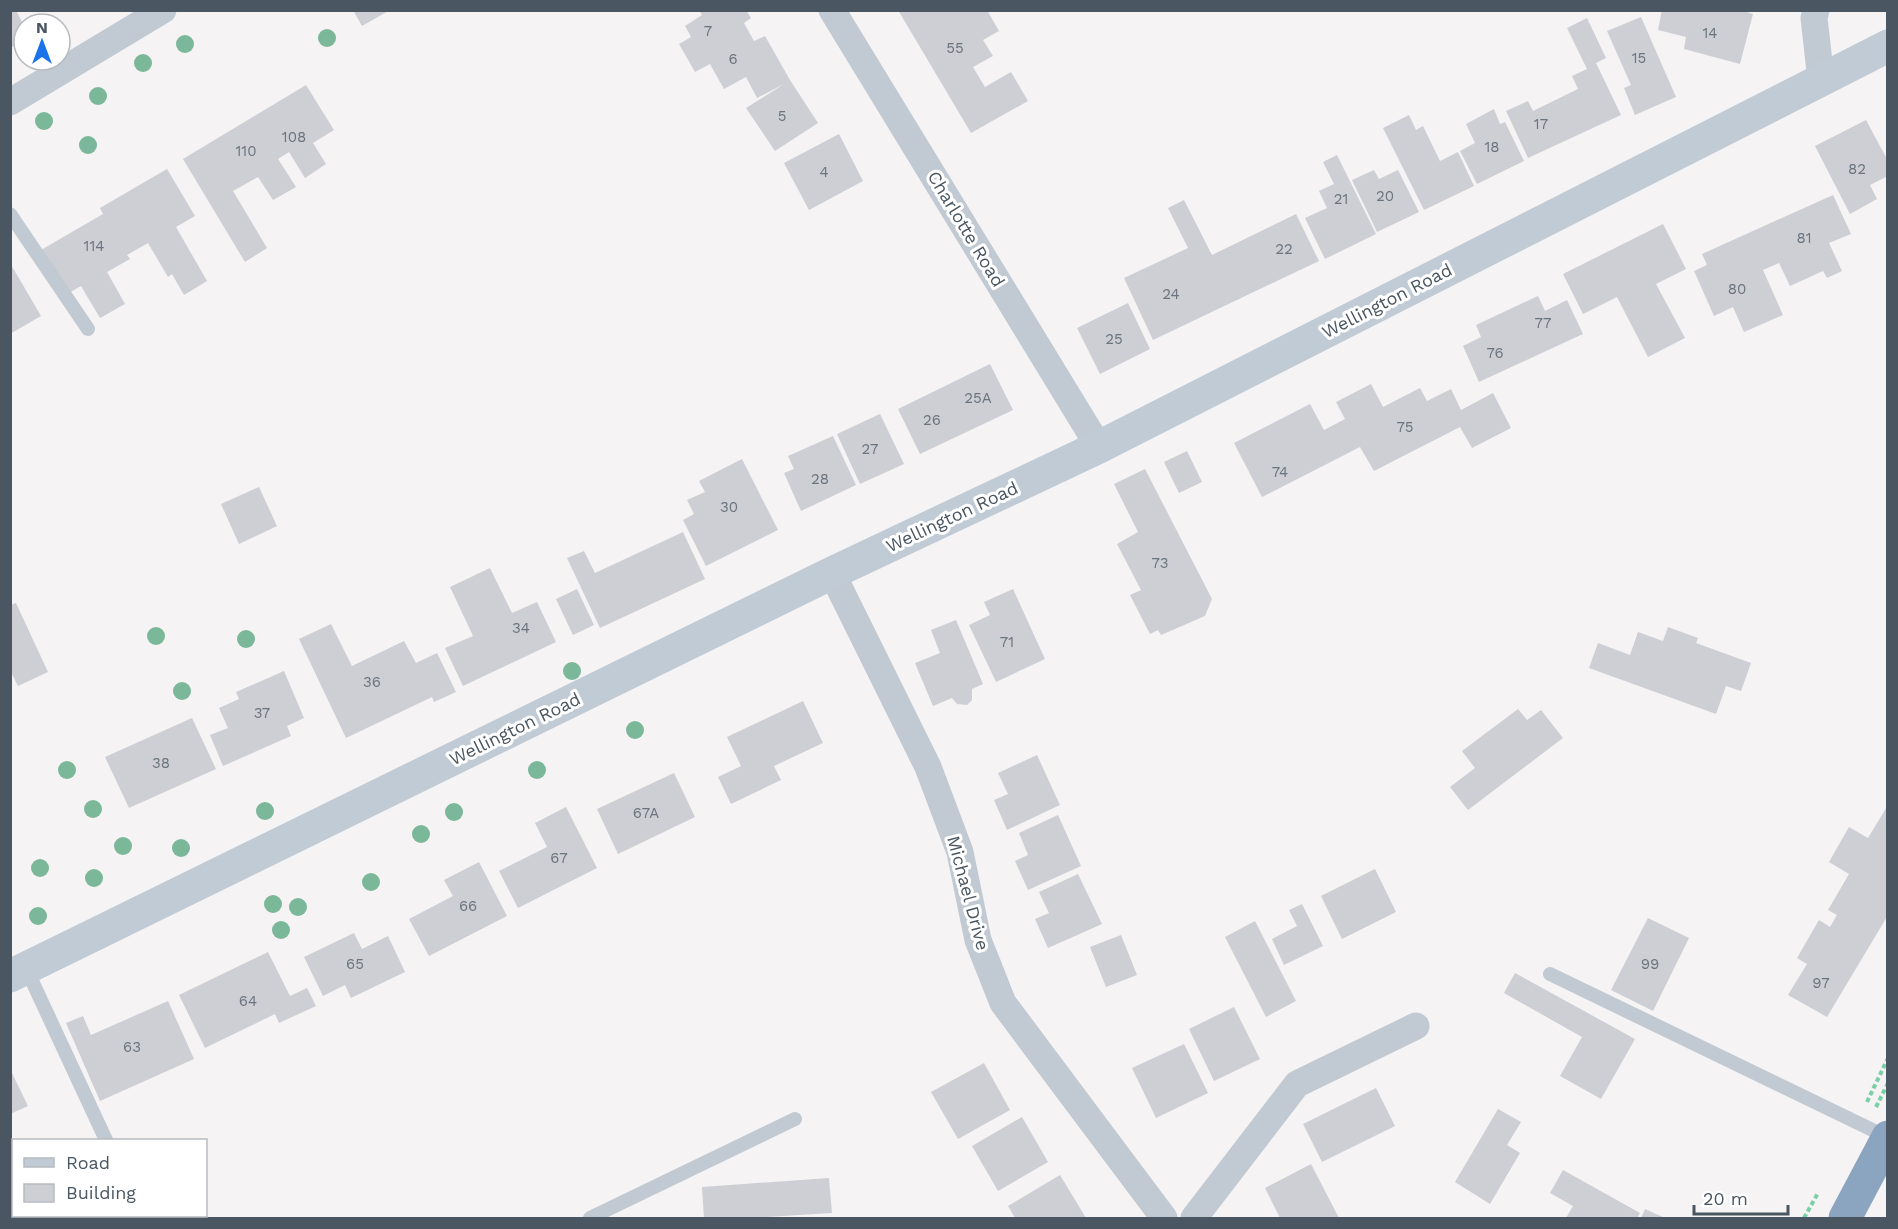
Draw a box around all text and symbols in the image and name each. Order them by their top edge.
north arrow [12,12,72,72]
text: N [36,18,48,37]
house number: 7 [704,22,712,40]
house number: 14 [1702,24,1718,42]
house number: 55 [946,39,964,57]
house number: 15 [1632,49,1646,67]
house number: 6 [728,50,738,68]
house number: 5 [778,107,786,125]
house number: 17 [1534,115,1548,133]
house number: 108 [282,128,306,146]
house number: 18 [1484,138,1500,156]
house number: 110 [235,142,257,160]
house number: 82 [1848,160,1866,178]
house number: 4 [819,163,829,181]
street label: Charlotte Road [924,167,1009,291]
house number: 20 [1376,187,1394,205]
house number: 21 [1334,190,1348,208]
house number: 81 [1796,229,1812,247]
house number: 114 [84,237,104,255]
house number: 22 [1275,240,1293,258]
street label: Wellington Road [1318,259,1455,342]
house number: 80 [1728,280,1746,298]
house number: 24 [1162,285,1180,303]
house number: 77 [1535,314,1551,332]
house number: 25 [1105,330,1123,348]
house number: 76 [1486,344,1504,362]
house number: 25A [964,389,992,407]
house number: 26 [923,411,941,429]
house number: 75 [1396,418,1414,436]
house number: 27 [862,440,878,458]
house number: 74 [1272,463,1288,481]
house number: 28 [811,470,829,488]
street label: Wellington Road [882,477,1021,556]
house number: 30 [720,498,738,516]
house number: 73 [1151,554,1169,572]
house number: 34 [512,619,530,637]
house number: 71 [1000,633,1014,651]
house number: 36 [363,673,381,691]
street label: Wellington Road [446,688,584,769]
house number: 37 [254,704,270,722]
house number: 38 [152,754,170,772]
house number: 67A [633,804,659,822]
street label: Michael Drive [943,833,994,952]
house number: 67 [550,849,568,867]
house number: 66 [459,897,477,915]
house number: 65 [346,955,364,973]
house number: 99 [1641,955,1659,973]
house number: 97 [1812,974,1830,992]
house number: 64 [239,992,257,1010]
house number: 63 [123,1038,141,1056]
legend [12,1139,207,1217]
text: Road [66,1152,110,1173]
scale bar [1694,1178,1788,1216]
text: Building [66,1182,136,1203]
text: 20 m [1703,1188,1748,1209]

